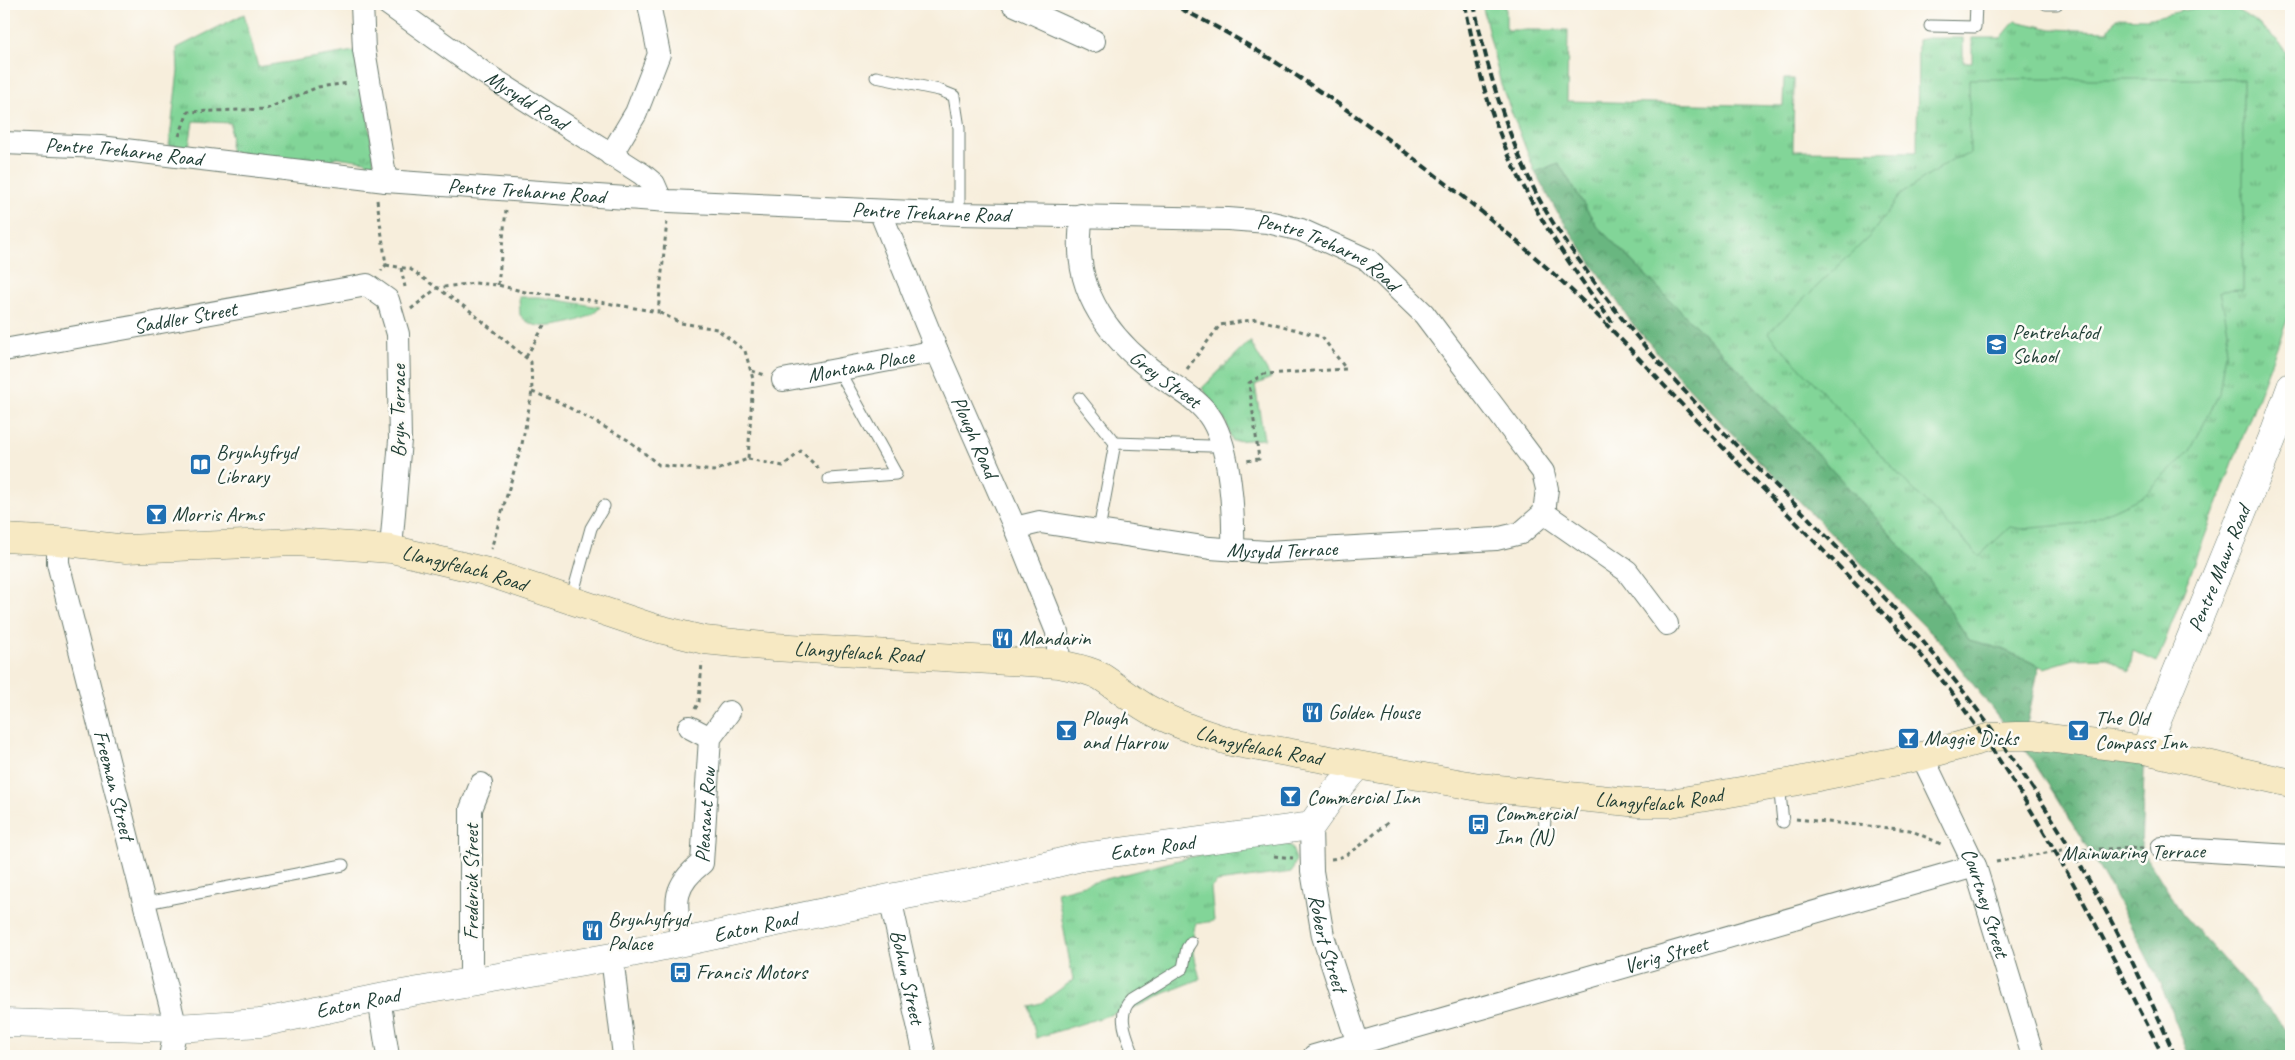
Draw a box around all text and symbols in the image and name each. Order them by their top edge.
street label: Mysydd Road [481,64,575,138]
street label: Pentre Treharne Road [44,132,207,173]
street label: Pentre Treharne Road [447,172,610,210]
street label: Pentre Treharne Road [851,196,1014,228]
street label: Pentre Treharne Road [1256,208,1408,299]
street label: Saddler Street [132,295,241,340]
place label: Pentrehafod School [2012,319,2102,369]
school or university icon: Pentrehafod School [1984,332,2008,356]
street label: Montana Place [805,342,917,388]
street label: Grey Street [1124,344,1208,415]
street label: Bryn Terrace [385,363,411,458]
street label: Plough Road [945,392,1006,485]
place label: Brynhyfryd Library [216,439,300,489]
library icon: Brynhyfryd Library [188,452,212,476]
street label: Pentre Mawr Road [2182,499,2257,635]
place label: Morris Arms [172,501,266,527]
bar icon: Morris Arms [144,502,168,526]
street label: Mysydd Terrace [1226,535,1339,565]
street label: Llangyfelach Road [400,539,533,598]
place label: Mandarin [1019,625,1091,651]
restaurant icon: Mandarin [991,626,1015,650]
street label: Llangyfelach Road [793,635,926,669]
place label: Golden House [1328,699,1421,725]
restaurant icon: Golden House [1300,700,1324,724]
place label: Plough and Harrow [1082,705,1170,755]
place label: The Old Compass Inn [2095,705,2189,755]
bar icon: Plough and Harrow [1054,718,1078,742]
street label: Llangyfelach Road [1192,718,1327,772]
bar icon: The Old Compass Inn [2067,718,2091,742]
place label: Maggie Dicks [1924,725,2020,751]
bar icon: Maggie Dicks [1896,726,1920,750]
street label: Freeman Street [88,727,141,846]
street label: Pleasant Row [689,765,721,864]
street label: Llangyfelach Road [1594,781,1728,816]
place label: Commercial Inn [1307,784,1420,810]
bar icon: Commercial Inn [1279,785,1303,809]
place label: Commercial Inn (N) [1495,800,1579,850]
bus stop icon: Commercial Inn (N) [1467,813,1491,837]
street label: Frederick Street [458,822,484,940]
street label: Eaton Road [1108,829,1199,866]
street label: Mainwaring Terrace [2061,838,2207,866]
street label: Courtney Street [1955,843,2016,962]
street label: Robert Street [1303,893,1354,998]
street label: Eaton Road [711,904,802,948]
place label: Brynhyfryd Palace [608,906,692,956]
restaurant icon: Brynhyfryd Palace [580,919,604,943]
street label: Bohun Street [884,928,931,1029]
street label: Verig Street [1621,930,1713,979]
place label: Francis Motors [696,959,809,985]
bus stop icon: Francis Motors [668,960,692,984]
street label: Eaton Road [313,981,404,1024]

